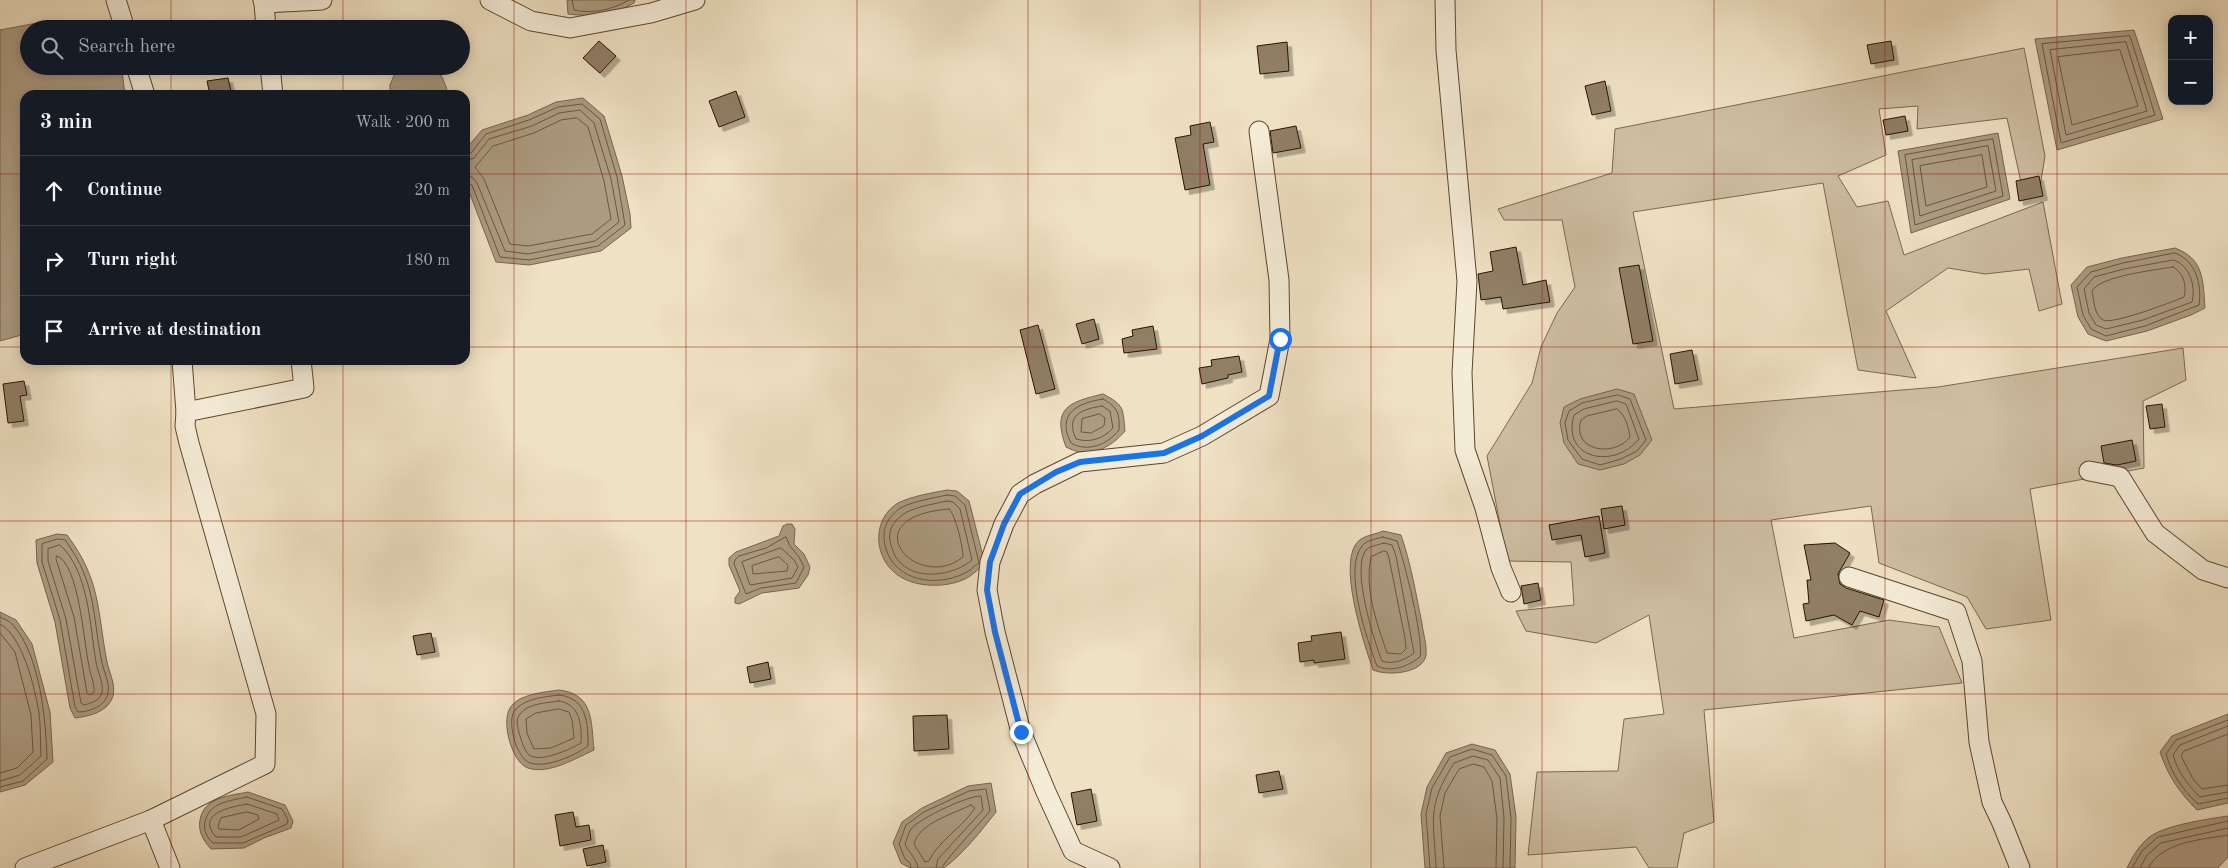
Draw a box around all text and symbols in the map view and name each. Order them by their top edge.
map controls [2168,15,2213,105]
button: + [2168,15,2213,60]
search box [20,20,470,75]
icon: search [38,34,66,62]
text: Search here [78,38,175,57]
button: − [2168,60,2213,105]
text: 3 min [40,112,93,133]
text: Walk · 200 m [355,115,450,131]
icon: ahead [40,177,68,205]
text: Continue [87,181,162,200]
text: 20 m [414,183,450,199]
icon: right [40,247,68,275]
text: Turn right [87,251,177,270]
text: 180 m [405,253,450,269]
icon: arrive [40,317,68,345]
text: Arrive at destination [87,321,261,340]
route start [1269,328,1292,351]
route end [1010,721,1033,744]

